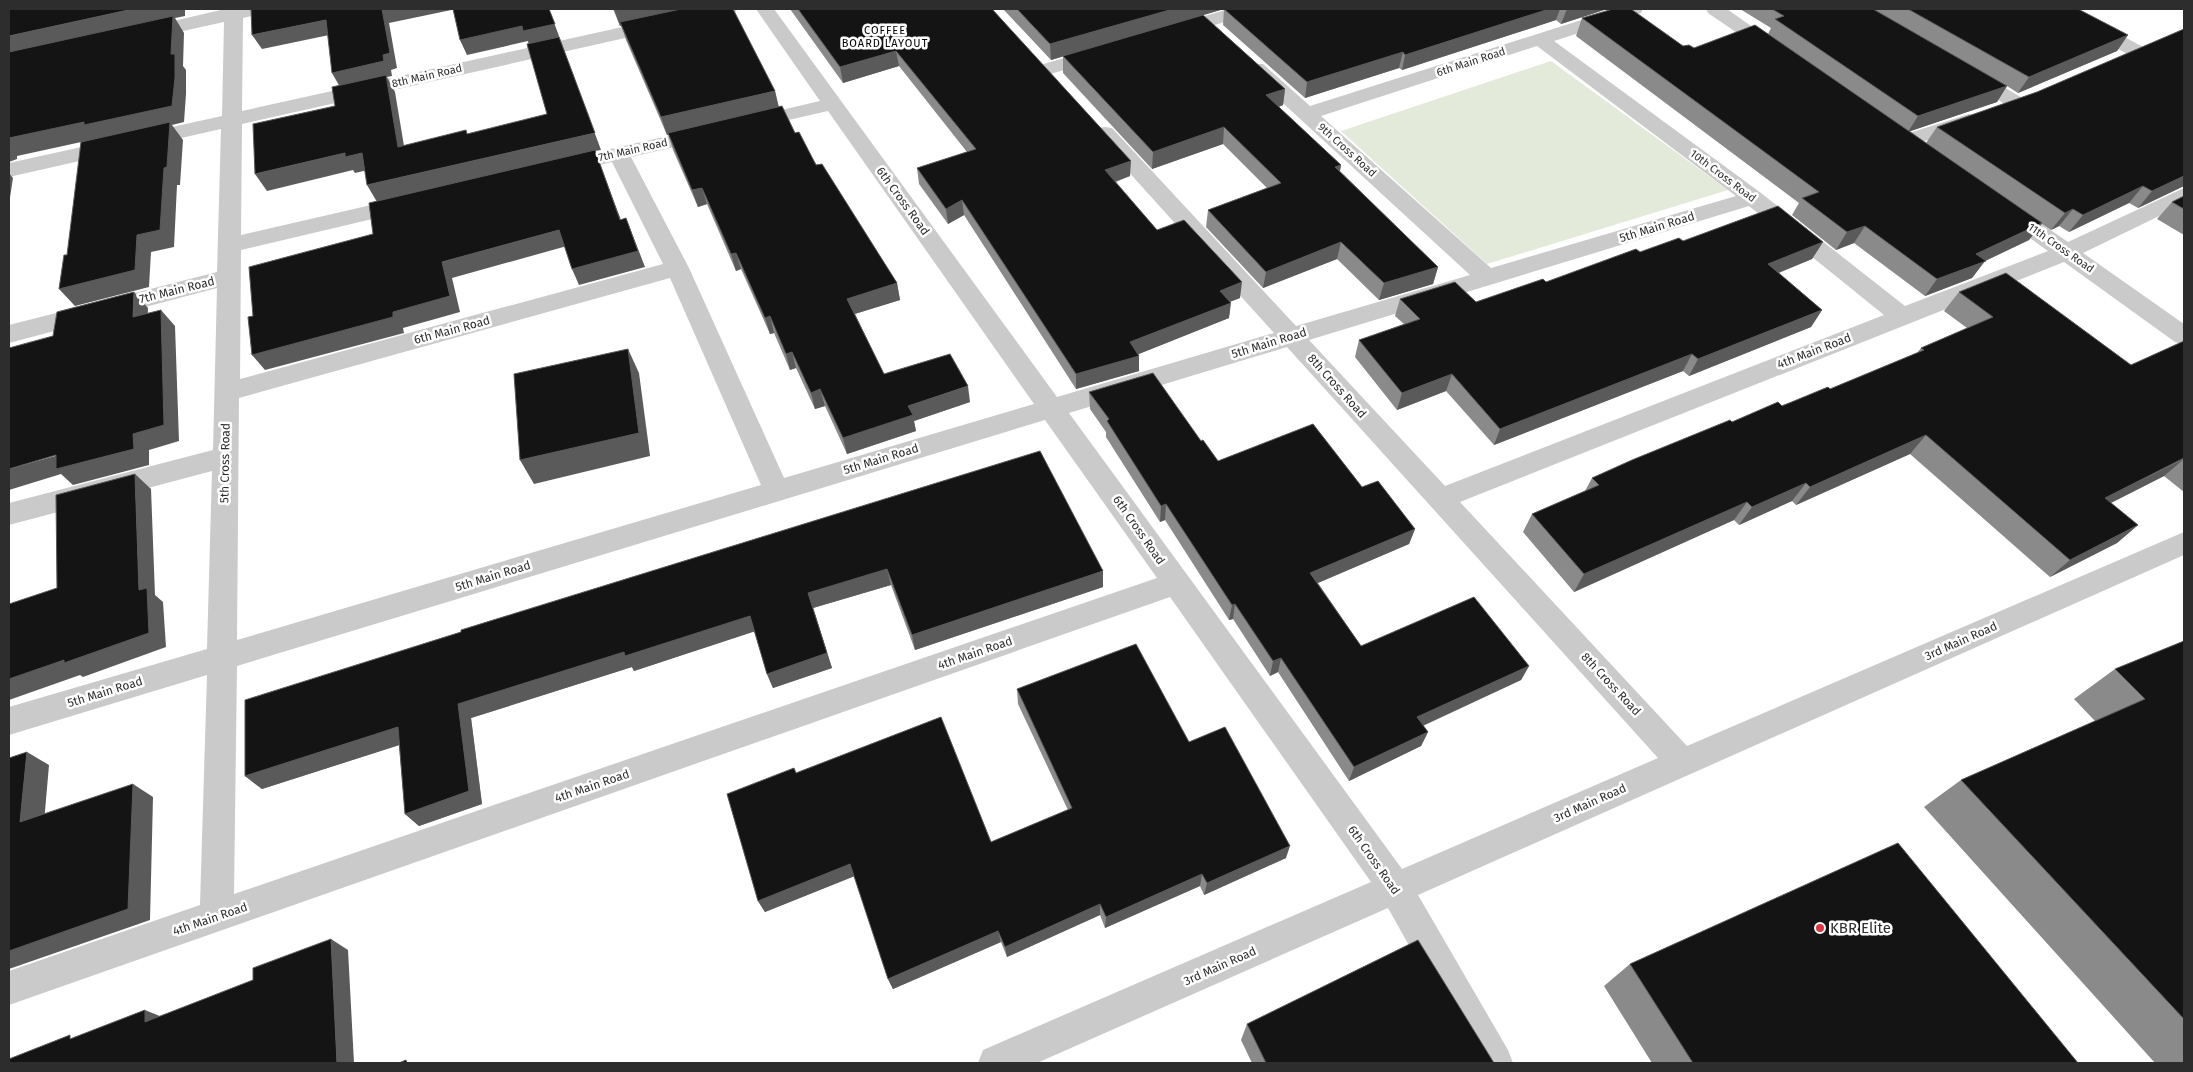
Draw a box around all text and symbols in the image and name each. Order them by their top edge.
district label: COFFEE BOARD LAYOUT [842,24,928,50]
street label: 6th Main Road [1435,45,1507,79]
street label: 8th Main Road [391,62,463,90]
street label: 9th Cross Road [1315,120,1379,180]
street label: 7th Main Road [597,136,669,164]
street label: 10th Cross Road [1688,147,1758,205]
street label: 6th Cross Road [874,164,932,238]
street label: 5th Main Road [1618,209,1696,245]
street label: 11th Cross Road [2026,220,2096,276]
street label: 7th Main Road [138,274,216,306]
street label: 6th Main Road [412,313,492,347]
street label: 5th Main Road [1230,325,1308,361]
street label: 4th Main Road [1775,330,1853,372]
street label: 8th Cross Road [1305,351,1369,421]
street label: 5th Cross Road [217,423,233,503]
street label: 5th Main Road [842,441,920,477]
street label: 6th Cross Road [1110,493,1168,567]
street label: 5th Main Road [454,558,532,594]
street label: 3rd Main Road [1923,619,1999,663]
street label: 4th Main Road [936,634,1014,672]
street label: 8th Cross Road [1578,650,1644,718]
street label: 5th Main Road [66,674,144,710]
street label: 4th Main Road [553,767,631,805]
street label: 3rd Main Road [1552,781,1628,825]
street label: 6th Cross Road [1345,823,1403,897]
street label: 4th Main Road [171,900,249,938]
place label: KBR Elite [1830,919,1891,937]
marker: KBR Elite [1814,922,1826,934]
street label: 3rd Main Road [1182,944,1258,988]

